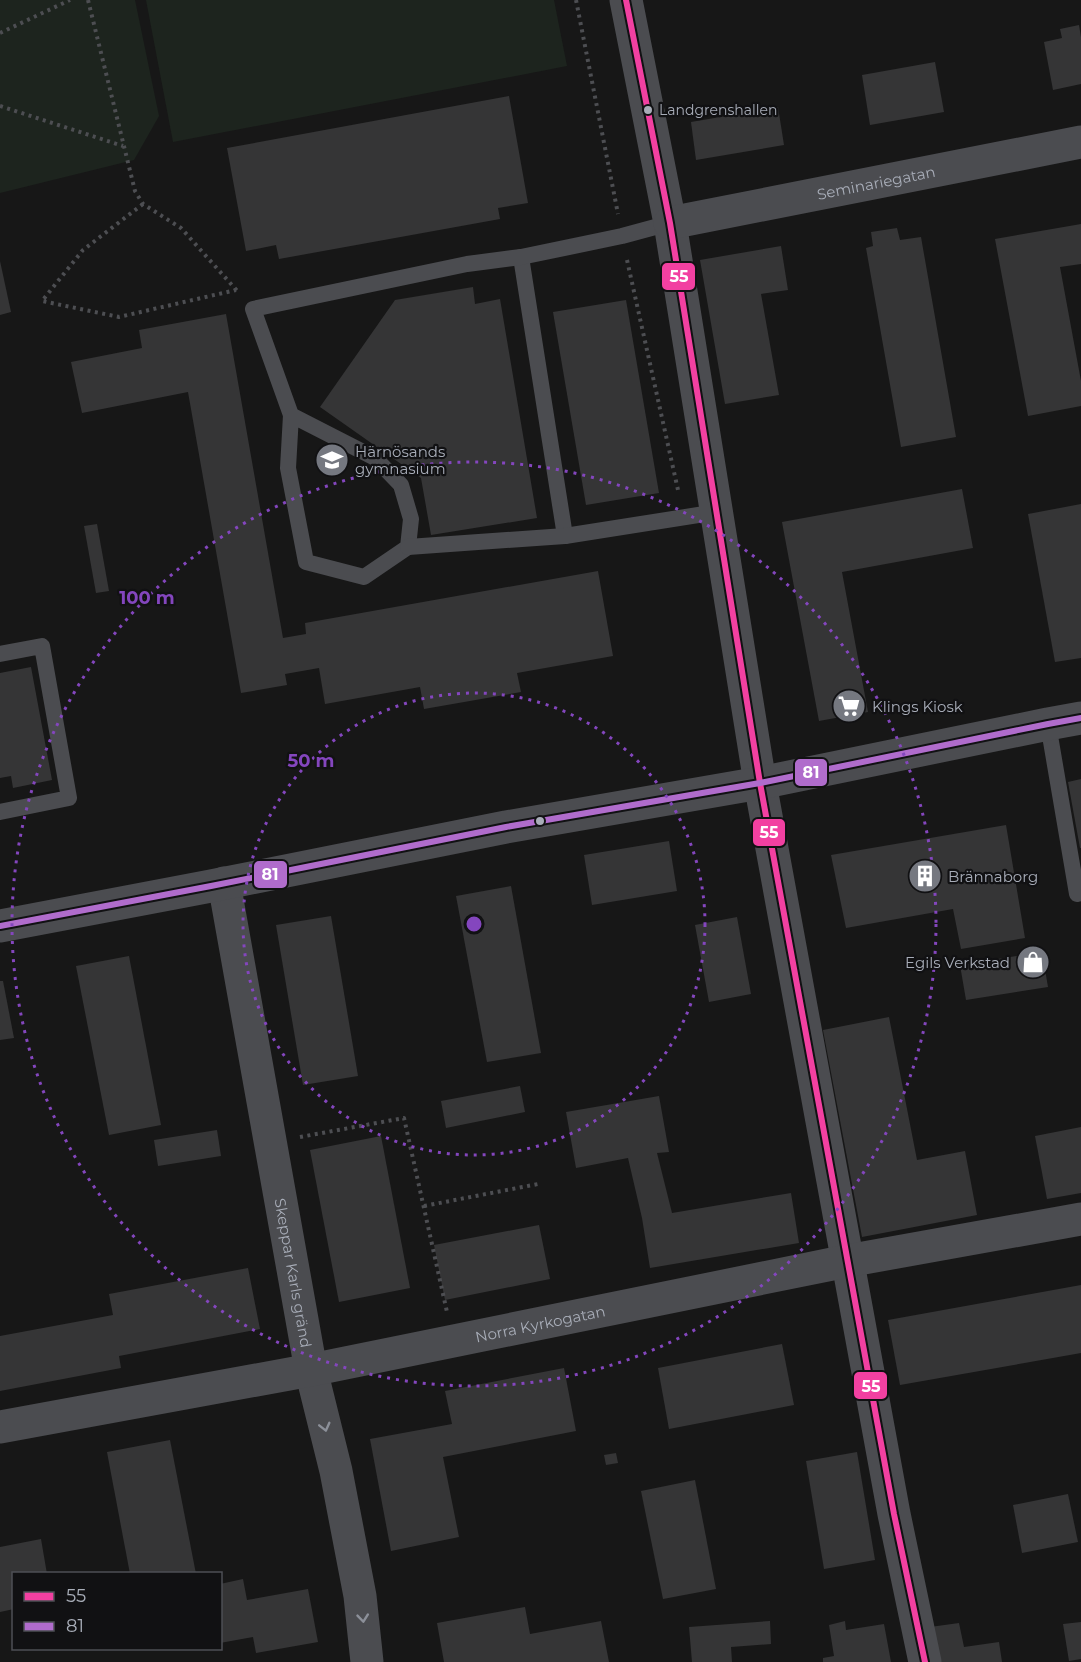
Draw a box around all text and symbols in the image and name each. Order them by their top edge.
place label: Landgrenshallen [659,101,777,119]
marker: Landgrenshallen [642,104,654,116]
street label: Seminariegatan [815,161,937,203]
line badge: 55 [661,262,696,291]
text: 55 [670,267,689,286]
school or university icon: Härnösands gymnasium [314,442,350,478]
place label: Härnösands gymnasium [355,442,446,478]
text: 100 m [119,587,175,609]
supermarket icon: Klings Kiosk [831,688,867,724]
place label: Klings Kiosk [872,697,963,716]
text: 50 m [288,750,334,772]
line badge: 81 [794,758,828,787]
text: 81 [803,763,819,782]
unlabelled marker [534,815,546,827]
line badge: 55 [752,818,786,847]
text: 55 [760,823,779,842]
building icon: Brännaborg [907,858,943,894]
line badge: 81 [253,860,288,889]
text: 81 [262,865,278,884]
place label: Brännaborg [948,867,1038,886]
centre of rings [464,914,484,934]
shop icon: Egils Verkstad [1015,944,1051,980]
place label: Egils Verkstad [905,953,1010,972]
street label: Skeppar Karls gränd [271,1197,316,1349]
street label: Norra Kyrkogatan [473,1301,607,1346]
line badge: 55 [853,1371,888,1400]
text: 55 [862,1377,881,1396]
one-way arrow [318,1422,331,1432]
legend [12,1572,222,1650]
text: 55 [66,1585,86,1607]
one-way arrow [356,1614,369,1623]
text: 81 [66,1615,84,1637]

